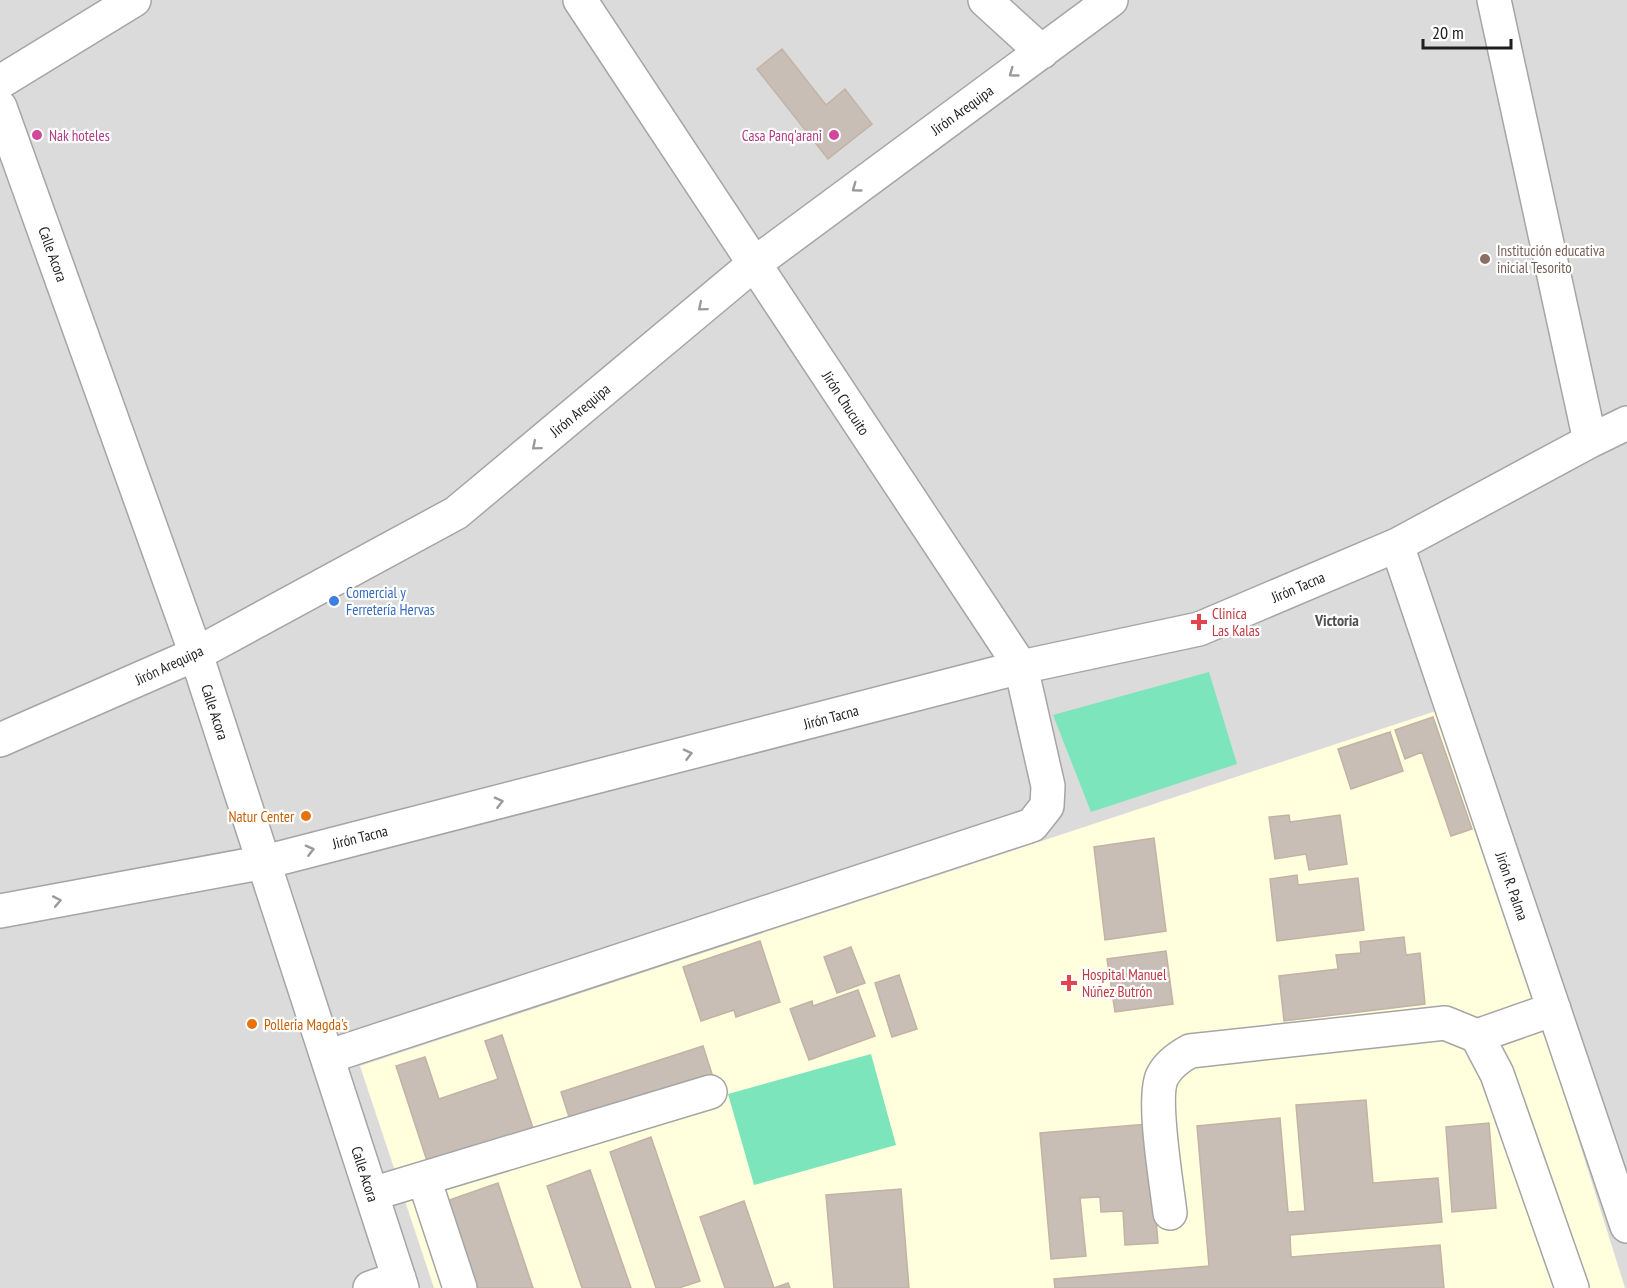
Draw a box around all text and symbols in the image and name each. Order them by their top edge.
scale bar [1423,12,1512,50]
text: 20 m [1432,21,1464,44]
one-way arrow [1009,65,1020,76]
street label: Jirón Arequipa [926,81,997,140]
place label: Nak hoteles [49,126,110,145]
place label: Casa Panq'arani [742,126,822,145]
marker: Nak hoteles [30,128,44,142]
marker: Casa Panq'arani [827,128,841,142]
one-way arrow [852,181,863,192]
street label: Calle Acora [34,224,72,284]
place label: Institución educativa inicial Tesorito [1497,241,1605,277]
marker: Institución educativa inicial Tesorito [1478,252,1492,266]
one-way arrow [698,300,709,311]
street label: Jirón Chucuito [818,366,874,439]
street label: Jirón Arequipa [545,379,614,441]
one-way arrow [532,439,543,450]
street label: Jirón Tacna [1267,567,1328,607]
place label: Comercial y Ferretería Hervas [346,583,435,619]
marker: Comercial y Ferretería Hervas [327,594,341,608]
place label: Clinica Las Kalas [1212,604,1260,640]
district label: Victoria [1314,610,1359,630]
marker: Clinica Las Kalas [1190,613,1208,631]
street label: Jirón Arequipa [131,641,206,689]
street label: Calle Acora [197,682,233,742]
street label: Jirón Tacna [800,701,861,734]
one-way arrow [683,748,693,761]
one-way arrow [494,797,504,809]
place label: Natur Center [228,807,295,826]
marker: Natur Center [299,809,313,823]
street label: Jirón Tacna [329,821,390,853]
one-way arrow [305,845,315,857]
street label: Jirón R. Palma [1491,848,1533,923]
one-way arrow [53,895,62,907]
place label: Hospital Manuel Núñez Butrón [1082,965,1167,1001]
marker: Hospital Manuel Núñez Butrón [1060,974,1078,992]
place label: Polleria Magda's [264,1015,348,1034]
marker: Polleria Magda's [245,1017,259,1031]
street label: Calle Acora [347,1144,383,1204]

